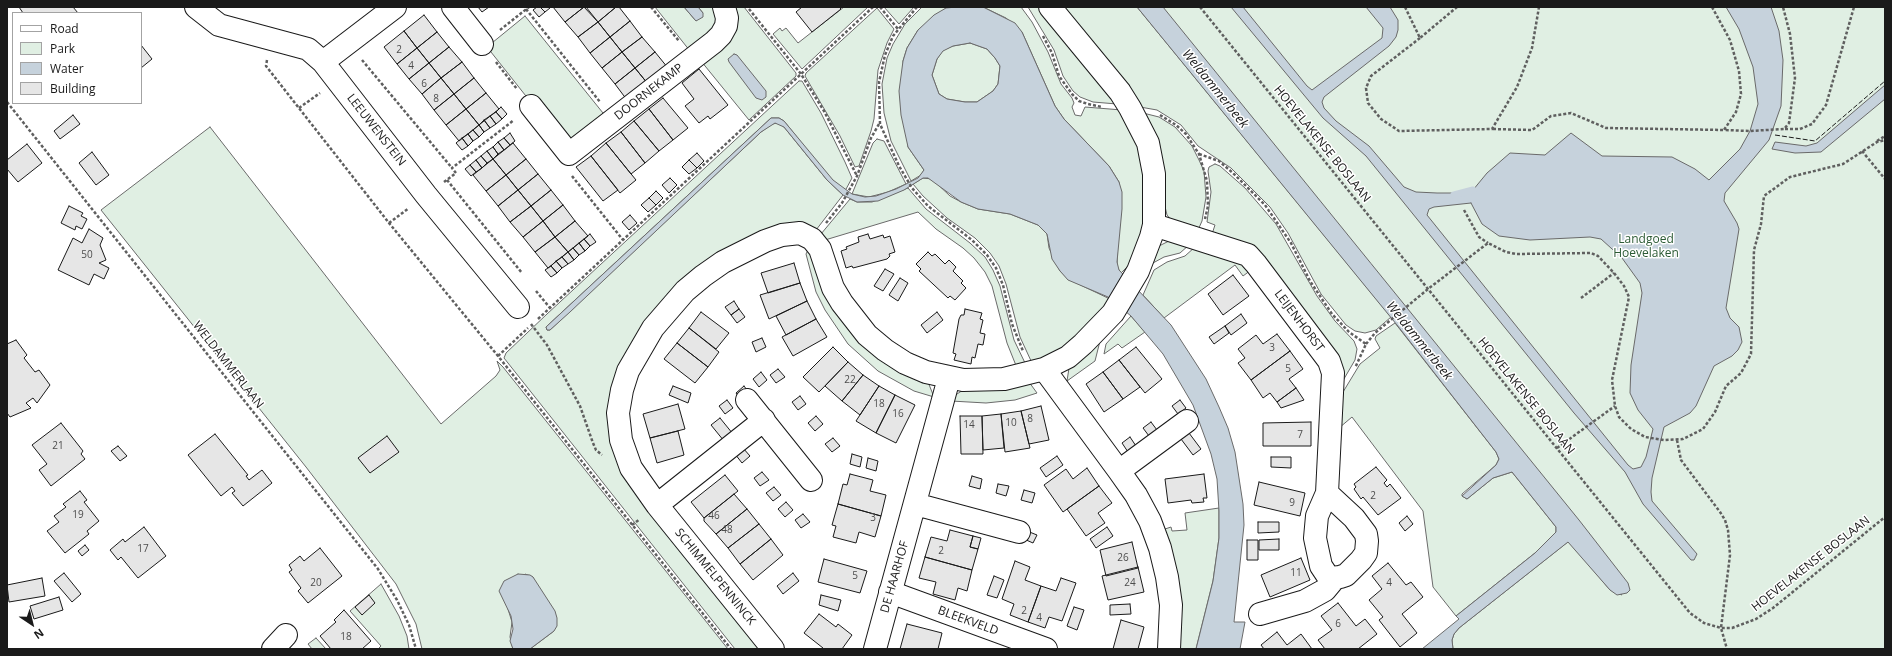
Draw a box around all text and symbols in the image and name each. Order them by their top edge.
legend [12,12,142,104]
text: Road [50,20,79,37]
text: Park [50,40,75,57]
house number: 2 [396,44,402,56]
water label: Weldammerbeek [1178,46,1252,132]
text: Water [50,60,84,77]
house number: 4 [408,60,414,72]
street label: DOORNEKAMP [612,61,686,123]
house number: 6 [421,78,427,90]
text: Building [50,80,95,97]
street label: HOEVELAKENSE BOSLAAN [1270,83,1374,205]
street label: LEEUWENSTEIN [343,91,409,169]
house number: 8 [433,93,439,105]
park label: Landgoed Hoevelaken [1613,233,1679,261]
house number: 50 [81,249,93,261]
street label: LEIJENHORST [1271,287,1327,355]
water label: Weldammerbeek [1382,298,1456,384]
street label: WELDAMMERLAAN [190,319,266,411]
street label: HOEVELAKENSE BOSLAAN [1474,335,1578,457]
house number: 3 [1269,342,1275,354]
house number: 5 [1285,363,1291,375]
house number: 22 [844,374,856,386]
house number: 18 [873,398,885,410]
house number: 16 [892,408,904,420]
house number: 8 [1027,413,1033,425]
house number: 10 [1005,417,1017,429]
house number: 14 [963,419,975,431]
house number: 7 [1297,429,1303,441]
house number: 21 [52,440,64,452]
house number: 2 [1370,490,1376,502]
house number: 9 [1289,497,1295,509]
house number: 19 [72,509,84,521]
house number: 46 [708,510,720,522]
house number: 3 [870,512,876,524]
street label: HOEVELAKENSE BOSLAAN [1749,513,1873,615]
house number: 48 [721,524,733,536]
street label: SCHIMMELPENNINCK [672,526,758,628]
street label: DE HAARHOF [878,539,912,615]
house number: 17 [137,543,149,555]
house number: 2 [938,545,944,557]
house number: 26 [1117,552,1129,564]
house number: 11 [1290,567,1302,579]
house number: 5 [852,570,858,582]
house number: 20 [310,577,322,589]
house number: 24 [1124,577,1136,589]
house number: 4 [1386,577,1392,589]
street label: BLEEKVELD [936,603,1000,639]
north arrow [12,604,52,644]
house number: 2 [1021,605,1027,617]
house number: 4 [1036,612,1042,624]
house number: 6 [1335,618,1341,630]
text: N [31,626,47,643]
house number: 18 [340,631,352,643]

